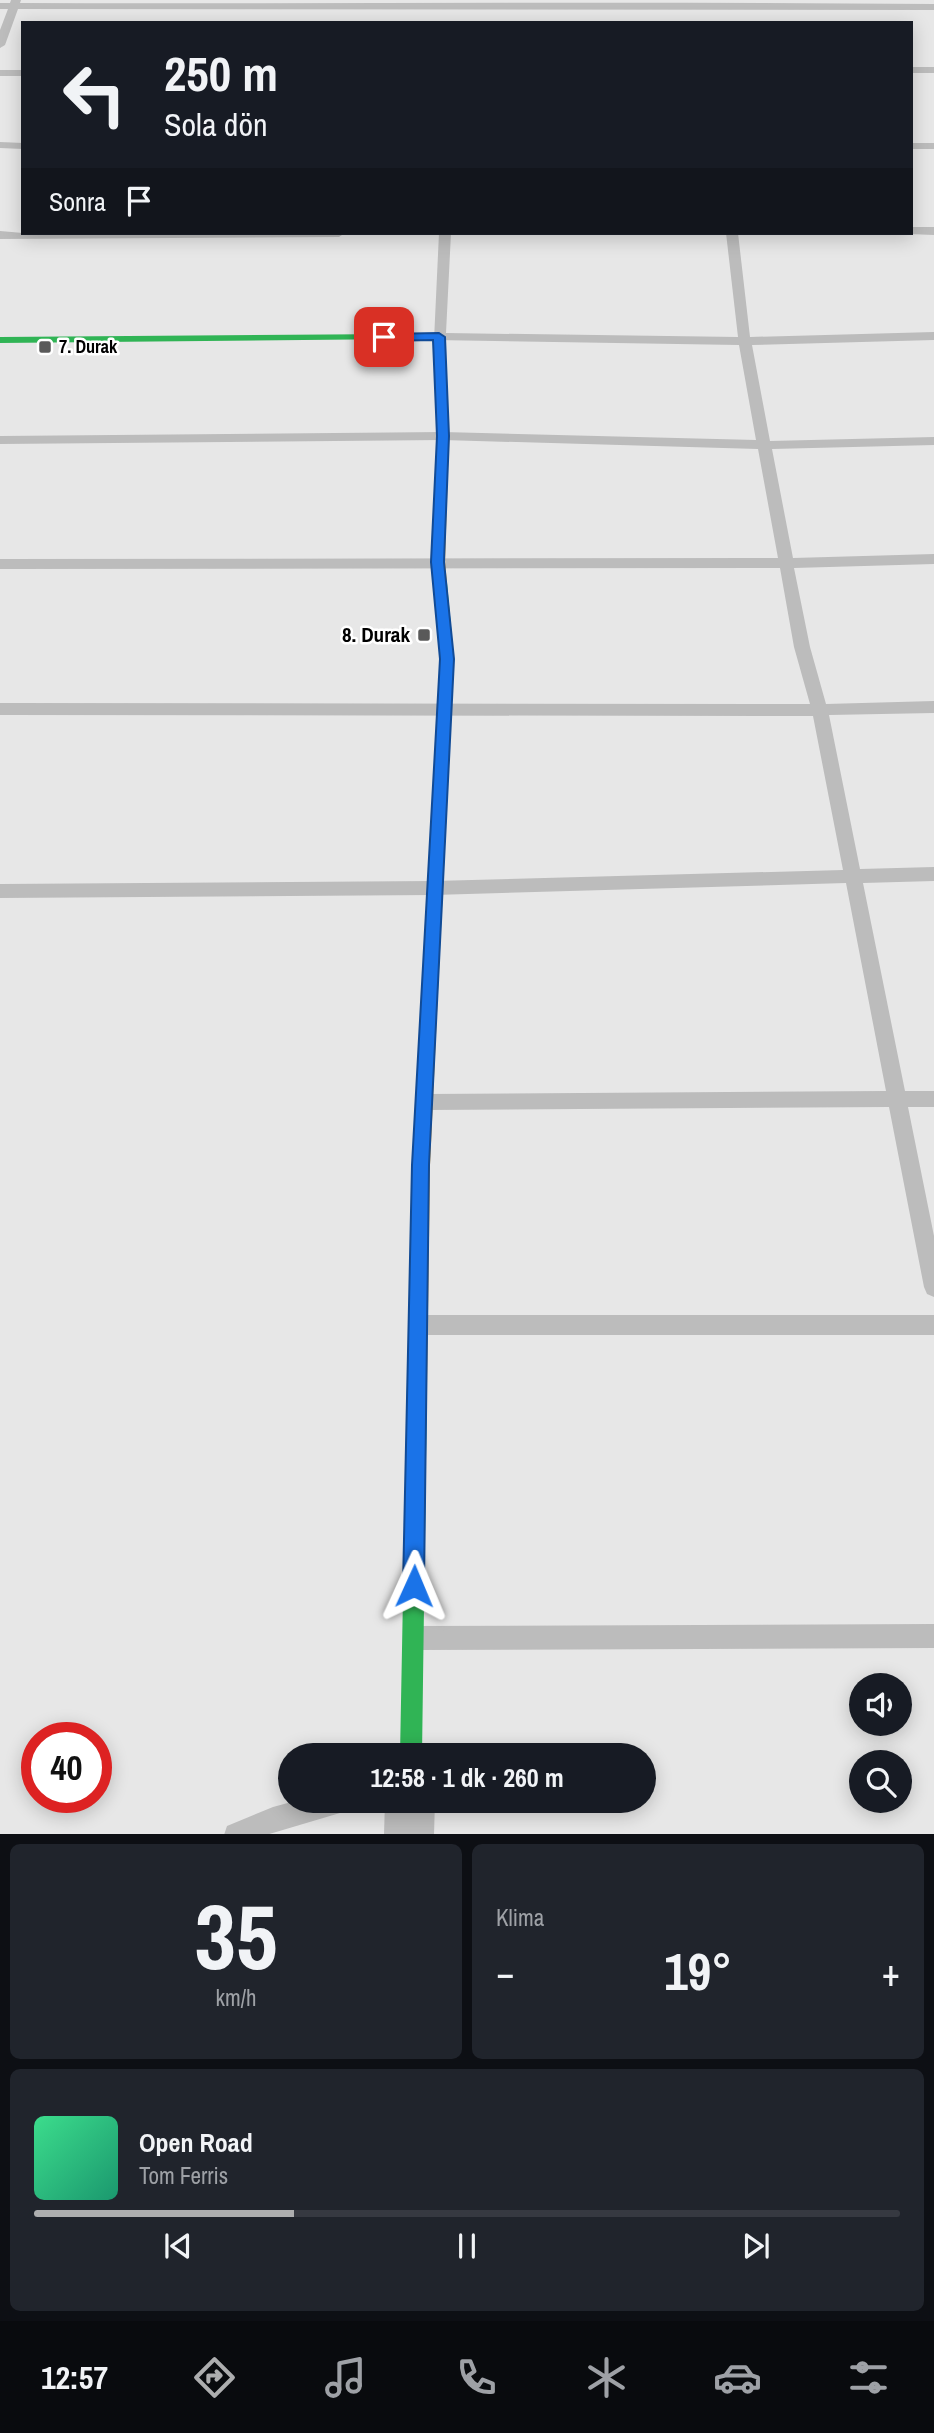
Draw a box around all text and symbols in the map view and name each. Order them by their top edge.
text: 250 m [164,40,278,106]
icon: left [49,49,140,140]
text: Sola dön [164,103,268,146]
icon: arrive [120,182,158,220]
text: Sonra [49,184,106,219]
pin [354,307,414,367]
icon: arrive [365,318,403,356]
place label: 7. Durak [59,334,118,359]
marker: 7. Durak [37,339,53,355]
place label: 8. Durak [342,620,410,649]
marker: 8. Durak [416,627,432,643]
position arrow [377,1549,451,1623]
map controls [849,1673,912,1813]
button: sound [849,1673,912,1736]
speed limit sign: 40 [21,1722,112,1813]
button: search [849,1750,912,1813]
text: 12:58 · 1 dk · 260 m [370,1760,564,1795]
text: 35 [195,1875,278,1997]
text: Klima [496,1902,544,1933]
text: 19° [664,1936,732,2006]
text: − [496,1947,514,1998]
text: + [882,1947,900,1998]
text: km/h [216,1982,256,2013]
text: Open Road [139,2125,253,2160]
text: Tom Ferris [139,2160,228,2191]
icon: previous [159,2227,197,2265]
icon: pause [448,2227,486,2265]
icon: next [737,2227,775,2265]
icon: directions [190,2353,239,2402]
icon: music [321,2353,370,2402]
icon: phone [452,2353,501,2402]
icon: climate [582,2353,631,2402]
icon: car [713,2353,762,2402]
icon: filters [844,2353,893,2402]
text: 12:57 [41,2356,108,2399]

